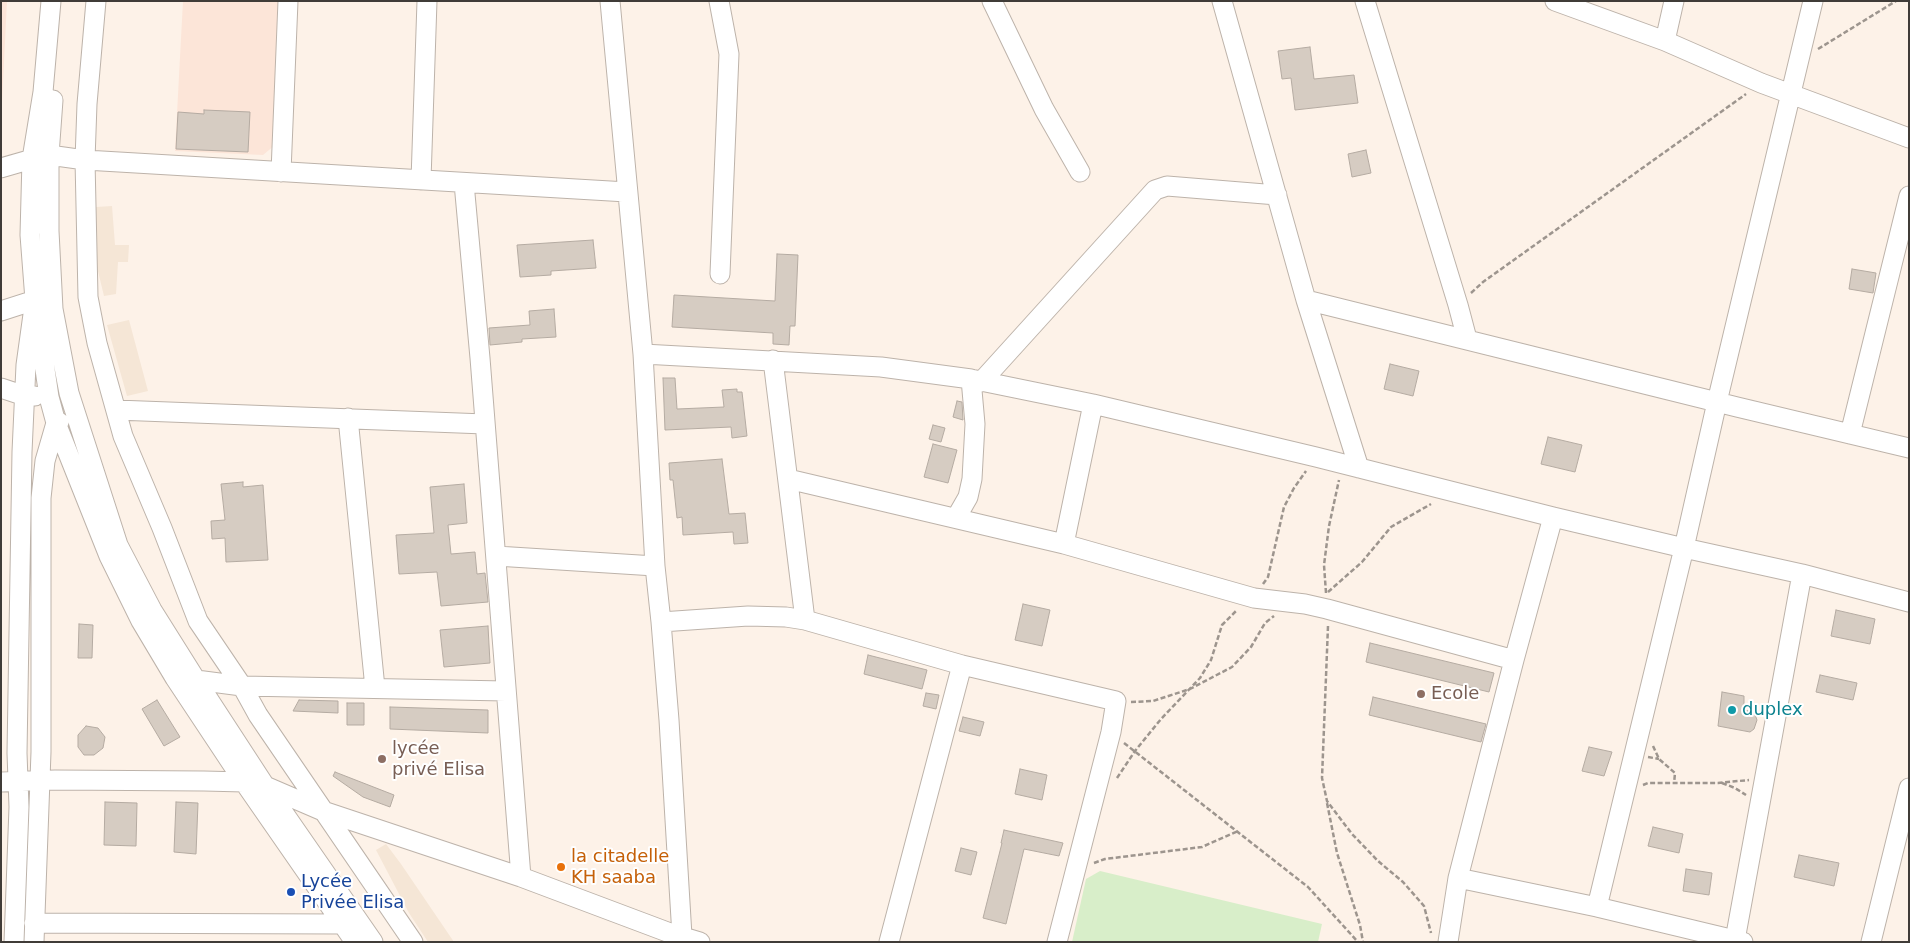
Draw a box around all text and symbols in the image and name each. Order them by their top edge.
place label: Ecole [1431,683,1479,705]
marker: Ecole [1415,688,1427,700]
place label: duplex [1742,699,1803,721]
marker: duplex [1726,704,1738,716]
place label: lycée privé Elisa [392,738,485,781]
marker: lycée privé Elisa [376,753,388,765]
place label: la citadelle KH saaba [571,846,669,889]
marker: la citadelle KH saaba [555,861,567,873]
place label: Lycée Privée Elisa [301,871,404,914]
marker: Lycée Privée Elisa [285,886,297,898]

